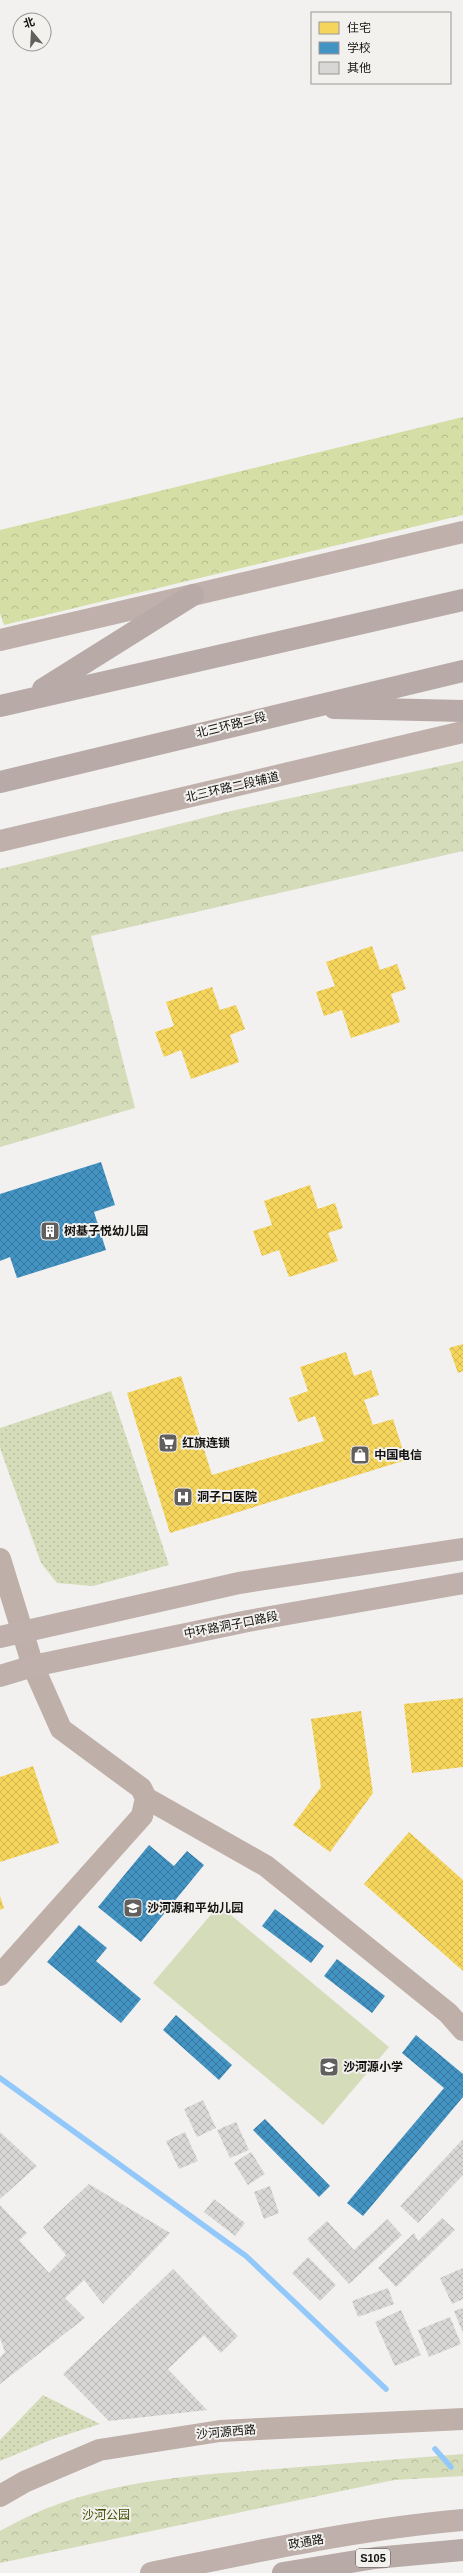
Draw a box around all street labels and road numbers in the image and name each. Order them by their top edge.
street label: 北三环路二段 [194,709,268,741]
street label: 北三环路二段辅道 [184,769,280,805]
street label: 中环路洞子口路段 [183,1609,279,1641]
street label: 沙河源西路 [195,2422,257,2442]
street label: 政通路 [287,2532,325,2552]
road number: S105 [356,2549,390,2567]

